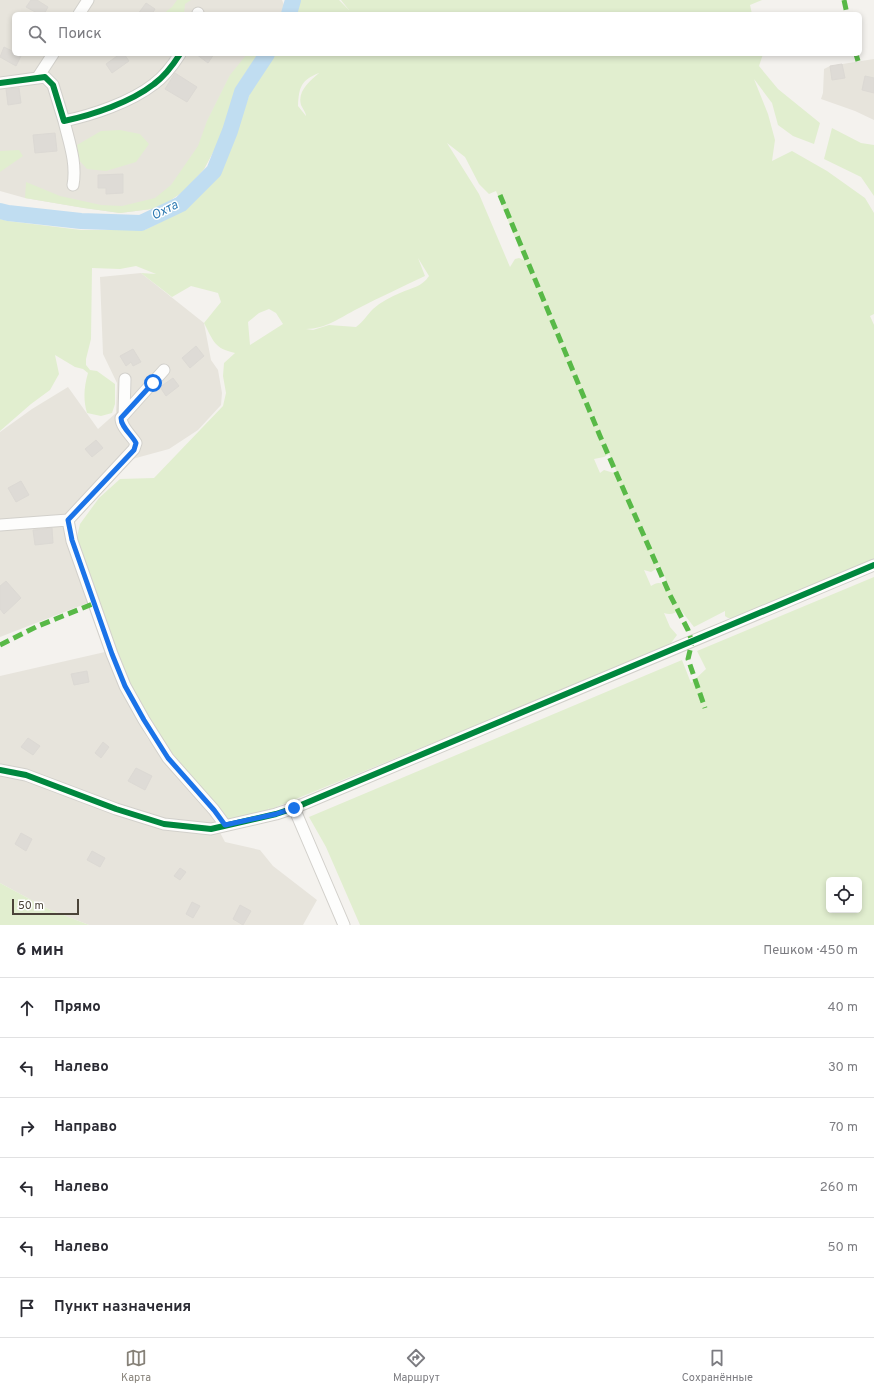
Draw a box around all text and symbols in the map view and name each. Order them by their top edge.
search box [12,12,862,56]
icon: search [26,23,48,45]
text: Поиск [58,25,102,44]
water label: Охта [149,197,181,224]
route start [144,374,162,392]
route end [285,799,303,817]
map controls [826,877,862,913]
button: locate [826,877,862,913]
scale bar [12,897,79,916]
text: 50 m [18,899,44,913]
text: 6 мин [16,940,64,962]
text: Пешком · 450 m [763,943,858,959]
icon: ahead [16,997,38,1019]
text: Прямо [54,998,101,1017]
text: 40 m [828,1000,858,1016]
icon: left [16,1057,38,1079]
text: Налево [54,1058,109,1077]
text: 30 m [828,1060,858,1076]
icon: right [16,1117,38,1139]
text: Направо [54,1118,117,1137]
text: 70 m [829,1120,858,1136]
icon: left [16,1177,38,1199]
text: Налево [54,1178,109,1197]
text: 260 m [820,1180,858,1196]
icon: left [16,1237,38,1259]
text: Налево [54,1238,109,1257]
text: 50 m [828,1240,858,1256]
icon: arrive [16,1297,38,1319]
text: Пункт назначения [54,1298,191,1317]
tab: Карта [121,1347,151,1385]
tab: Маршрут [393,1347,440,1385]
tab: Сохранённые [682,1347,753,1385]

